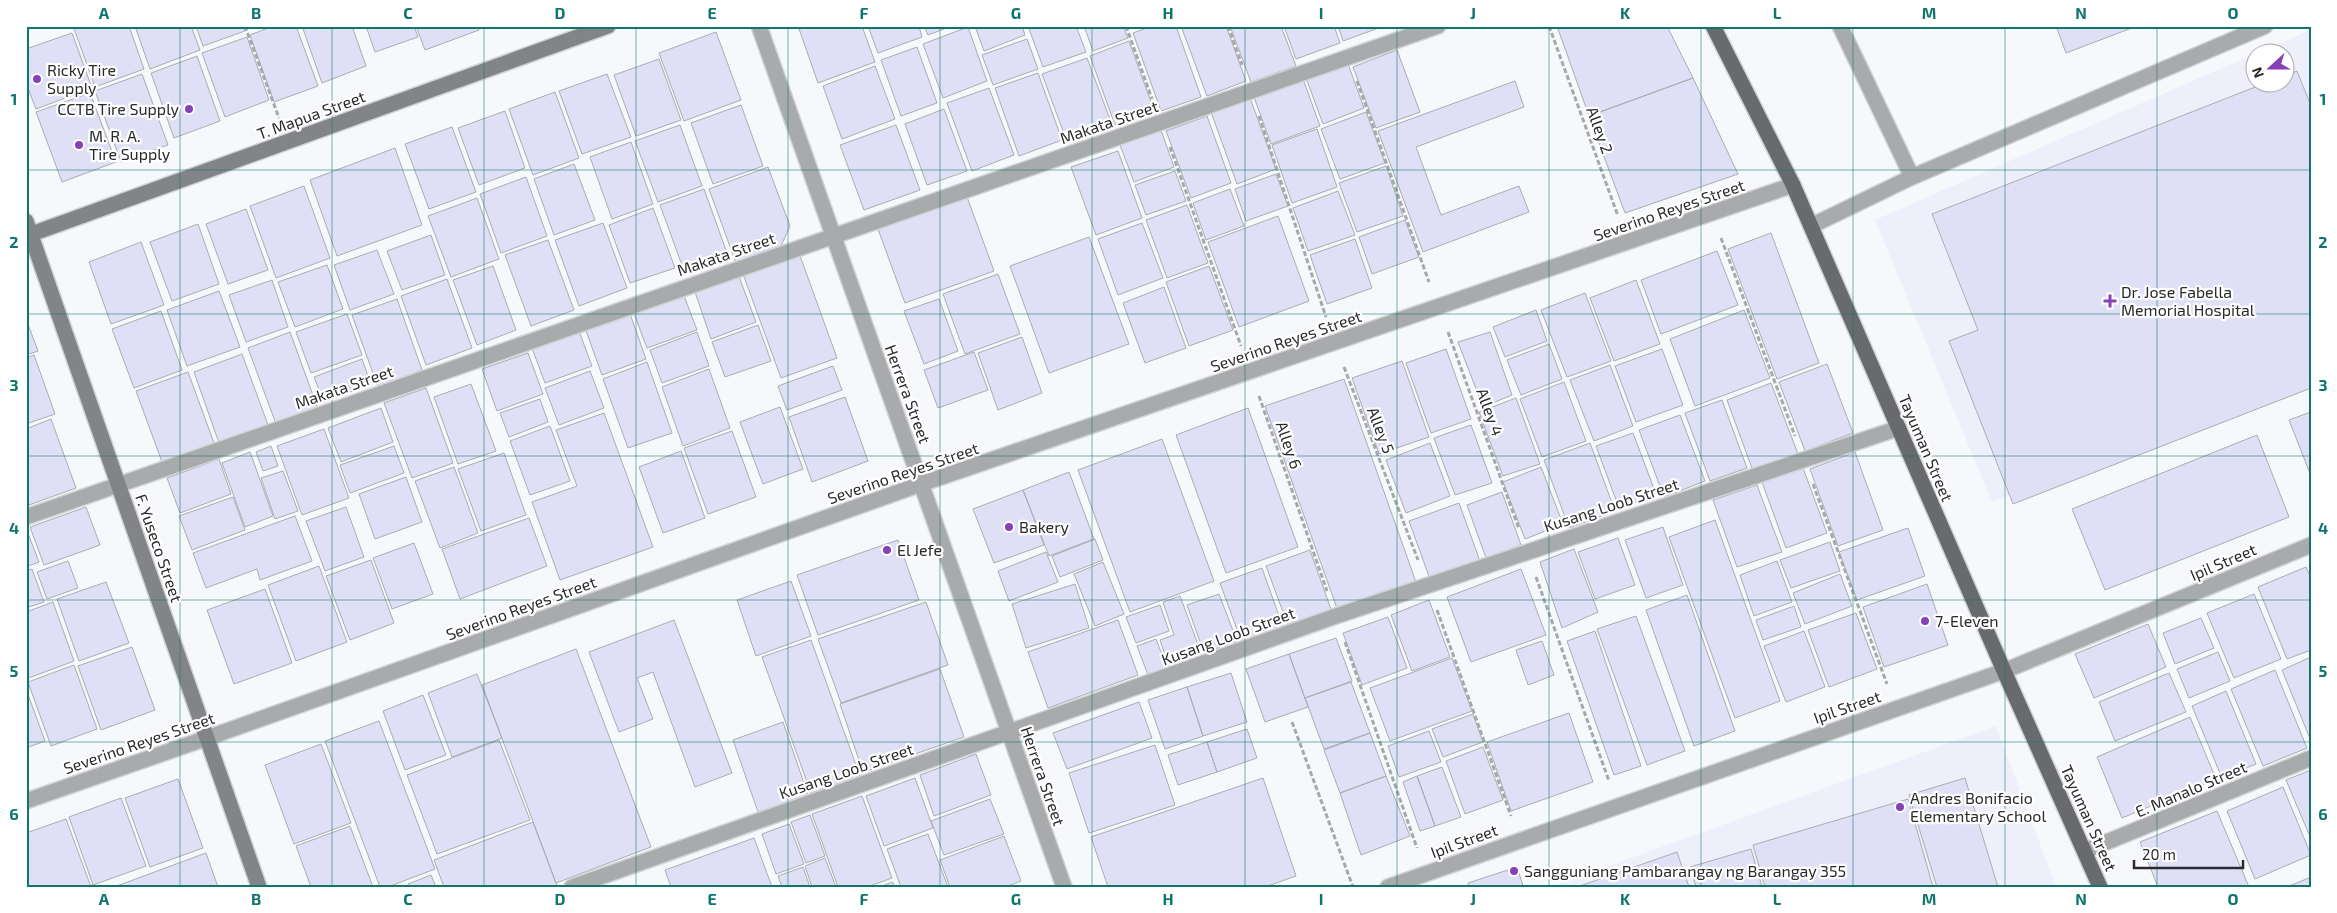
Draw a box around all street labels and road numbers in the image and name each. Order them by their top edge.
street label: T. Mapua Street [254,86,367,143]
street label: Makata Street [1057,96,1160,147]
street label: Alley 2 [1583,104,1618,156]
street label: Severino Reyes Street [1591,175,1747,244]
street label: Makata Street [674,228,777,279]
street label: Severino Reyes Street [1208,306,1364,375]
street label: Herrera Street [882,342,935,446]
street label: Makata Street [292,361,395,412]
street label: Alley 4 [1473,385,1508,438]
street label: Tayuman Street [1895,391,1958,504]
street label: Alley 5 [1364,404,1399,456]
street label: Alley 6 [1273,419,1306,471]
street label: Severino Reyes Street [825,438,981,507]
street label: Kusang Loob Street [1541,474,1681,535]
street label: F. Yuseco Street [132,491,187,604]
street label: Ipil Street [2187,539,2259,584]
street label: Severino Reyes Street [443,572,598,644]
street label: Kusang Loob Street [1158,603,1297,669]
street label: Ipil Street [1811,686,1883,727]
street label: Severino Reyes Street [61,708,217,777]
street label: Herrera Street [1018,724,1069,828]
street label: Kusang Loob Street [776,739,915,802]
street label: E. Manalo Street [2132,757,2249,821]
street label: Tayuman Street [2058,762,2121,874]
street label: Ipil Street [1428,820,1500,861]

